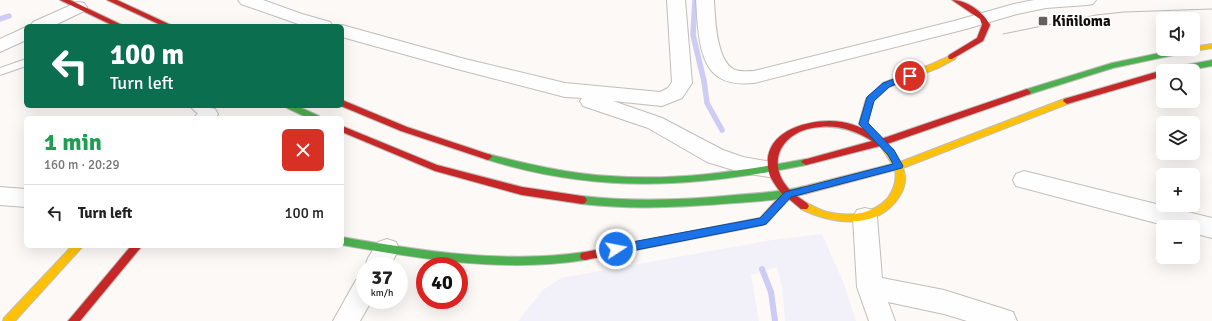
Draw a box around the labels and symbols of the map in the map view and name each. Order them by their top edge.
place label: Kiñiloma [1052,12,1111,30]
marker: Kiñiloma [1037,15,1049,27]
pin [893,59,927,93]
position arrow [595,228,637,270]
speed limit sign: 40 [416,257,468,309]

